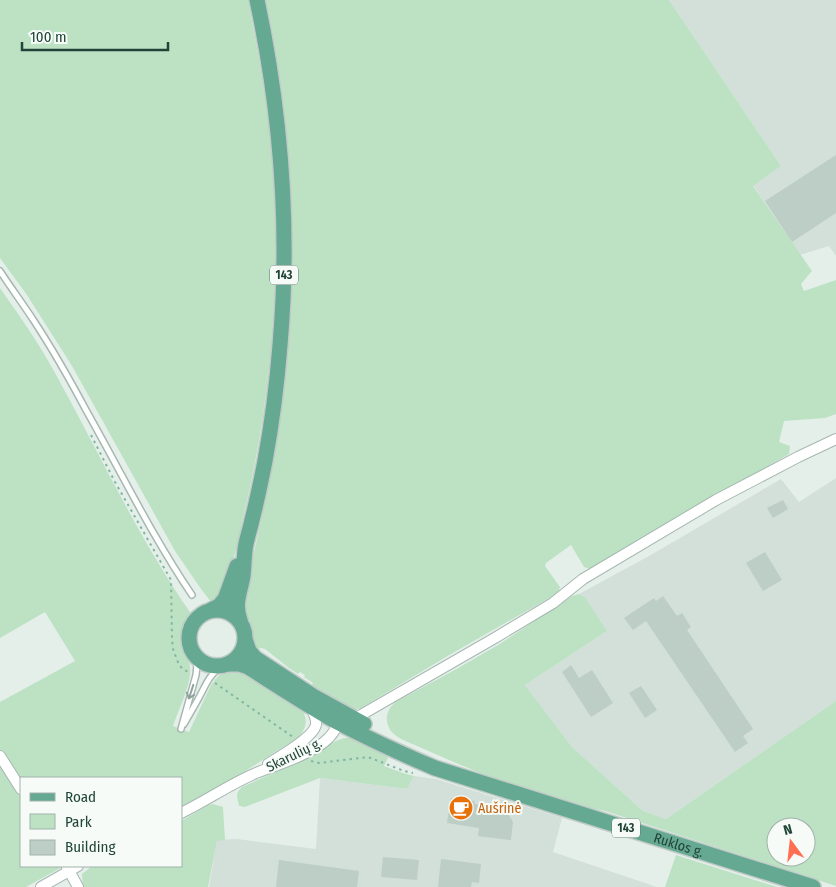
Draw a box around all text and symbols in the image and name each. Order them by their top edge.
scale bar [22,20,169,52]
text: 100 m [30,28,67,46]
road number: 143 [270,266,298,284]
one-way arrow [186,683,195,699]
street label: Skarulių g. [263,734,325,776]
legend [20,777,182,867]
text: Road [65,788,96,806]
cafe icon: Aušrinė [448,795,474,821]
place label: Aušrinė [478,800,521,817]
text: Park [65,813,92,831]
north arrow [766,817,816,867]
road number: 143 [612,818,640,838]
text: N [782,821,794,839]
street label: Ruklos g. [652,829,706,861]
text: Building [65,838,116,856]

